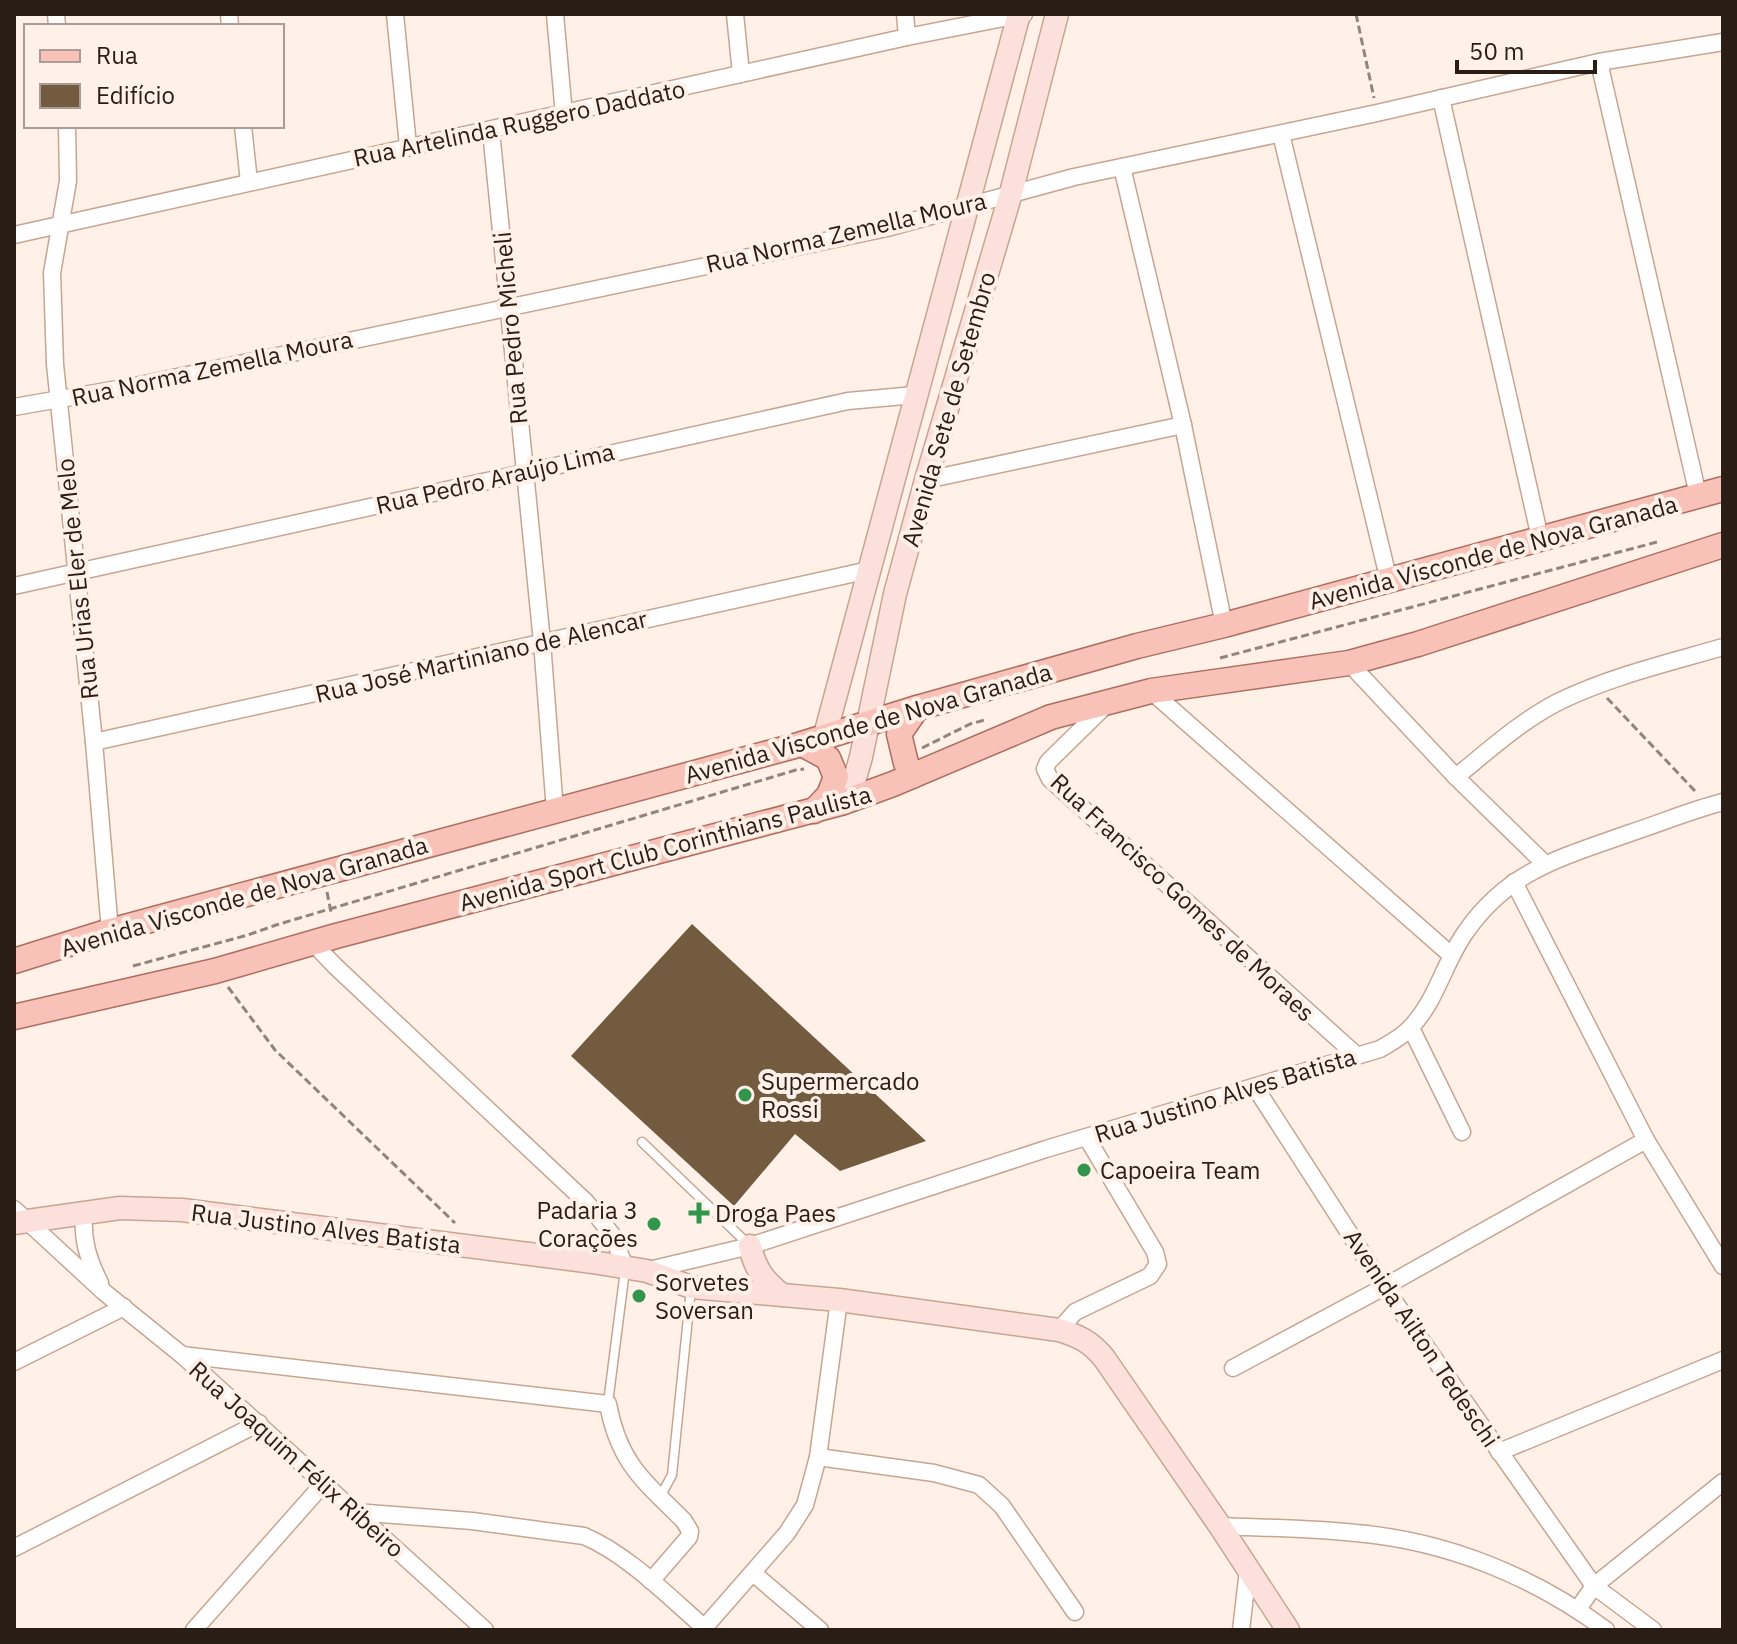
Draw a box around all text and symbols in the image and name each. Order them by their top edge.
legend [24,24,284,128]
scale bar [1457,24,1595,74]
text: 50 m [1469,35,1524,67]
text: Rua [96,39,138,71]
street label: Rua Artelinda Ruggero Daddato [350,72,688,174]
text: Edifício [96,79,175,111]
street label: Rua Norma Zemella Moura [703,184,989,280]
street label: Rua Pedro Micheli [486,230,534,426]
street label: Avenida Sete de Setembro [893,268,1003,550]
street label: Rua Norma Zemella Moura [68,323,356,413]
street label: Rua Pedro Araújo Lima [373,435,618,521]
street label: Rua Urias Eler de Melo [48,457,106,701]
street label: Avenida Visconde de Nova Granada [1305,487,1681,617]
street label: Rua José Martiniano de Alencar [312,602,650,710]
street label: Avenida Visconde de Nova Granada [681,655,1055,791]
street label: Rua Francisco Gomes de Moraes [1044,766,1322,1028]
street label: Avenida Sport Club Corinthians Paulista [455,777,875,919]
street label: Avenida Visconde de Nova Granada [57,828,431,964]
street label: Rua Justino Alves Batista [1090,1040,1360,1150]
place label: Supermercado Rossi [761,1065,920,1125]
marker: Supermercado Rossi [736,1086,754,1104]
place label: Capoeira Team [1100,1154,1261,1186]
marker: Capoeira Team [1075,1161,1093,1179]
place label: Padaria 3 Corações [536,1194,638,1254]
street label: Rua Justino Alves Batista [189,1196,463,1260]
place label: Droga Paes [715,1197,836,1229]
marker: Droga Paes [690,1204,708,1222]
marker: Padaria 3 Corações [645,1215,663,1233]
street label: Avenida Ailton Tedeschi [1337,1223,1507,1453]
place label: Sorvetes Soversan [655,1266,754,1326]
marker: Sorvetes Soversan [630,1287,648,1305]
street label: Rua Joaquim Félix Ribeiro [183,1354,411,1564]

